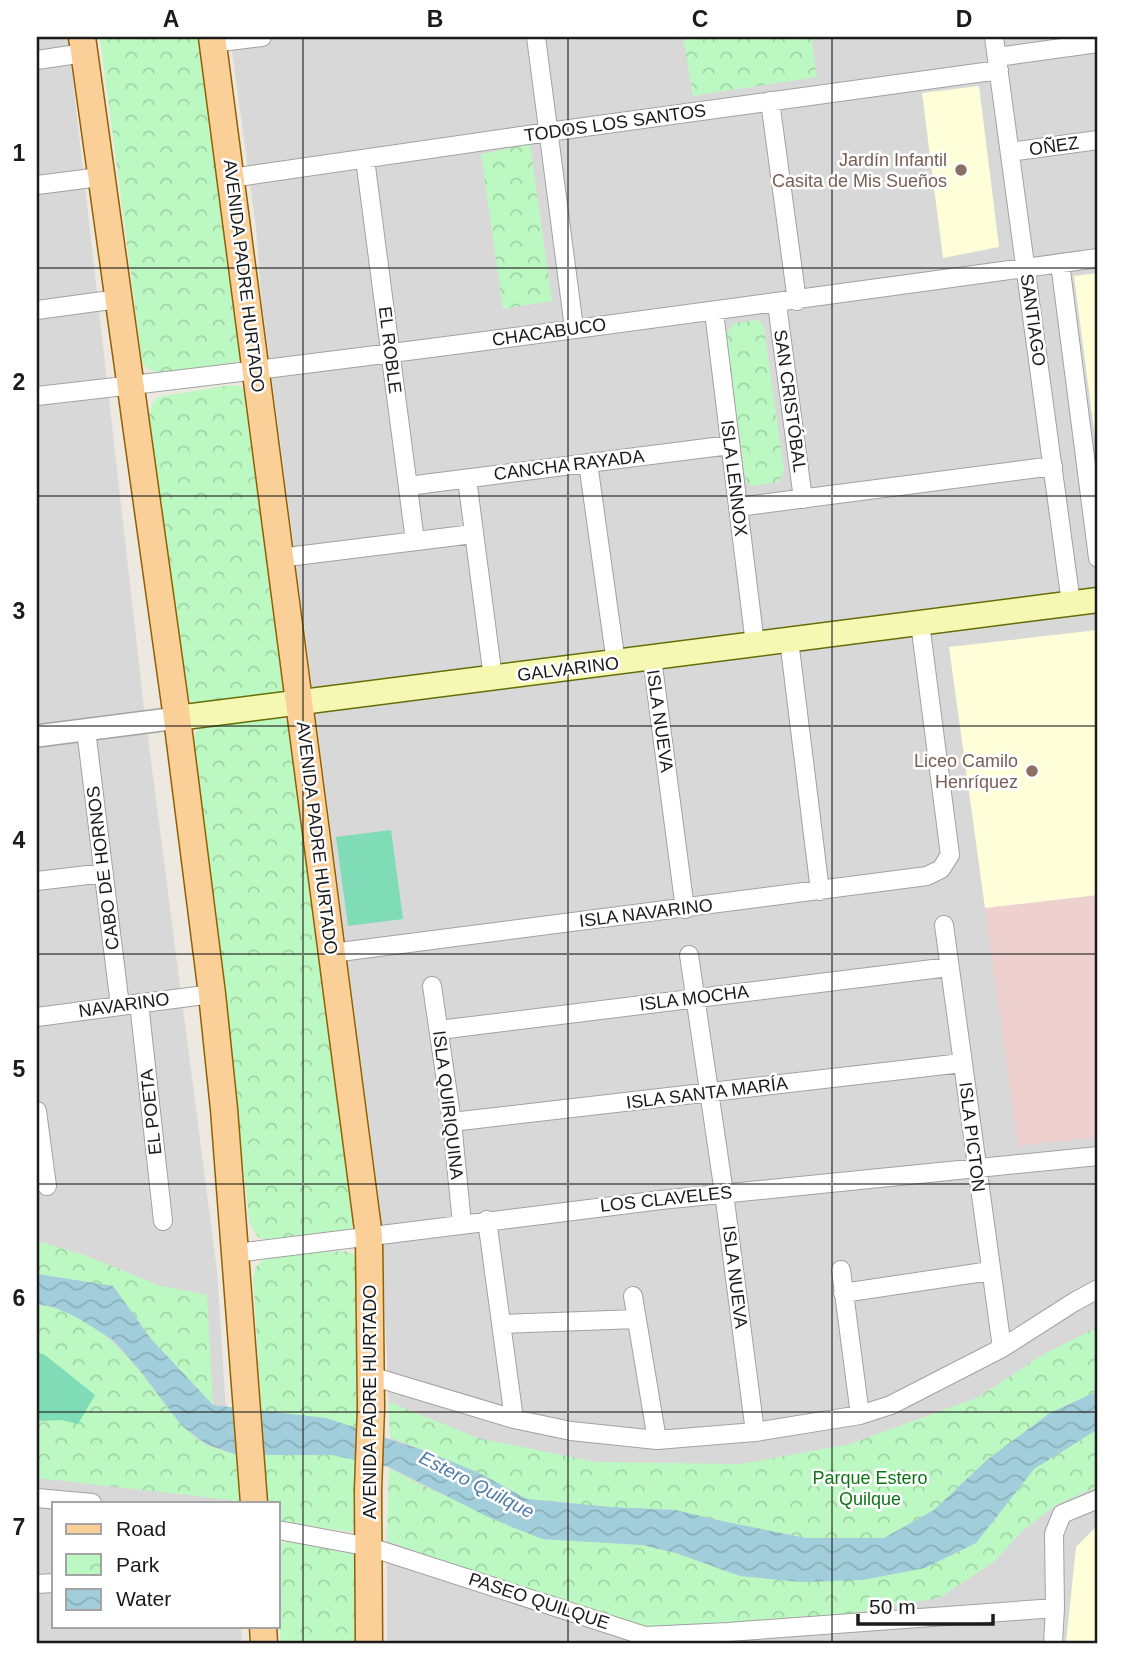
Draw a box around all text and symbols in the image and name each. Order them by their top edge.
text: A [163,6,179,32]
text: B [427,6,443,32]
text: C [692,6,708,32]
text: D [956,6,972,32]
street label: TODOS LOS SANTOS [523,100,707,146]
street label: OÑEZ [1028,132,1080,159]
text: 1 [13,140,26,166]
place label: Jardín Infantil Casita de Mis Sueños [772,150,947,191]
street label: AVENIDA PADRE HURTADO [220,158,268,394]
marker: Jardín Infantil Casita de Mis Sueños [953,162,969,178]
street label: SANTIAGO [1017,273,1049,367]
street label: EL ROBLE [375,305,405,395]
street label: CHACABUCO [491,314,607,350]
street label: SAN CRISTÓBAL [770,328,811,474]
text: 2 [13,369,25,395]
street label: ISLA LENNOX [717,419,751,537]
street label: CANCHA RAYADA [493,446,645,484]
text: 3 [13,598,25,624]
street label: GALVARINO [516,653,620,685]
street label: ISLA NUEVA [643,668,677,774]
street label: AVENIDA PADRE HURTADO [293,720,341,956]
place label: Liceo Camilo Henríquez [914,751,1018,792]
marker: Liceo Camilo Henríquez [1024,763,1040,779]
street label: CABO DE HORNOS [83,785,123,951]
text: 4 [13,827,26,853]
street label: ISLA NAVARINO [578,895,714,931]
street label: ISLA MOCHA [638,981,750,1015]
street label: NAVARINO [77,989,171,1021]
street label: ISLA QUIRIQUINA [429,1029,467,1181]
text: 5 [13,1056,26,1082]
street label: EL POETA [137,1068,165,1156]
street label: ISLA SANTA MARÍA [625,1073,789,1113]
street label: ISLA PICTON [955,1081,989,1193]
street label: LOS CLAVELES [599,1182,733,1216]
street label: ISLA NUEVA [719,1224,751,1330]
text: 6 [13,1285,25,1311]
street label: AVENIDA PADRE HURTADO [360,1285,380,1519]
water label: Estero Quilque [416,1447,538,1522]
park label: Parque Estero Quilque [812,1468,928,1509]
legend [52,1502,280,1628]
text: 7 [13,1514,25,1540]
text: Road [116,1517,166,1540]
text: Park [116,1553,160,1576]
street label: PASEO QUILQUE [466,1569,612,1633]
scale bar [858,1582,993,1626]
text: Water [116,1587,171,1610]
text: 50 m [869,1595,916,1618]

